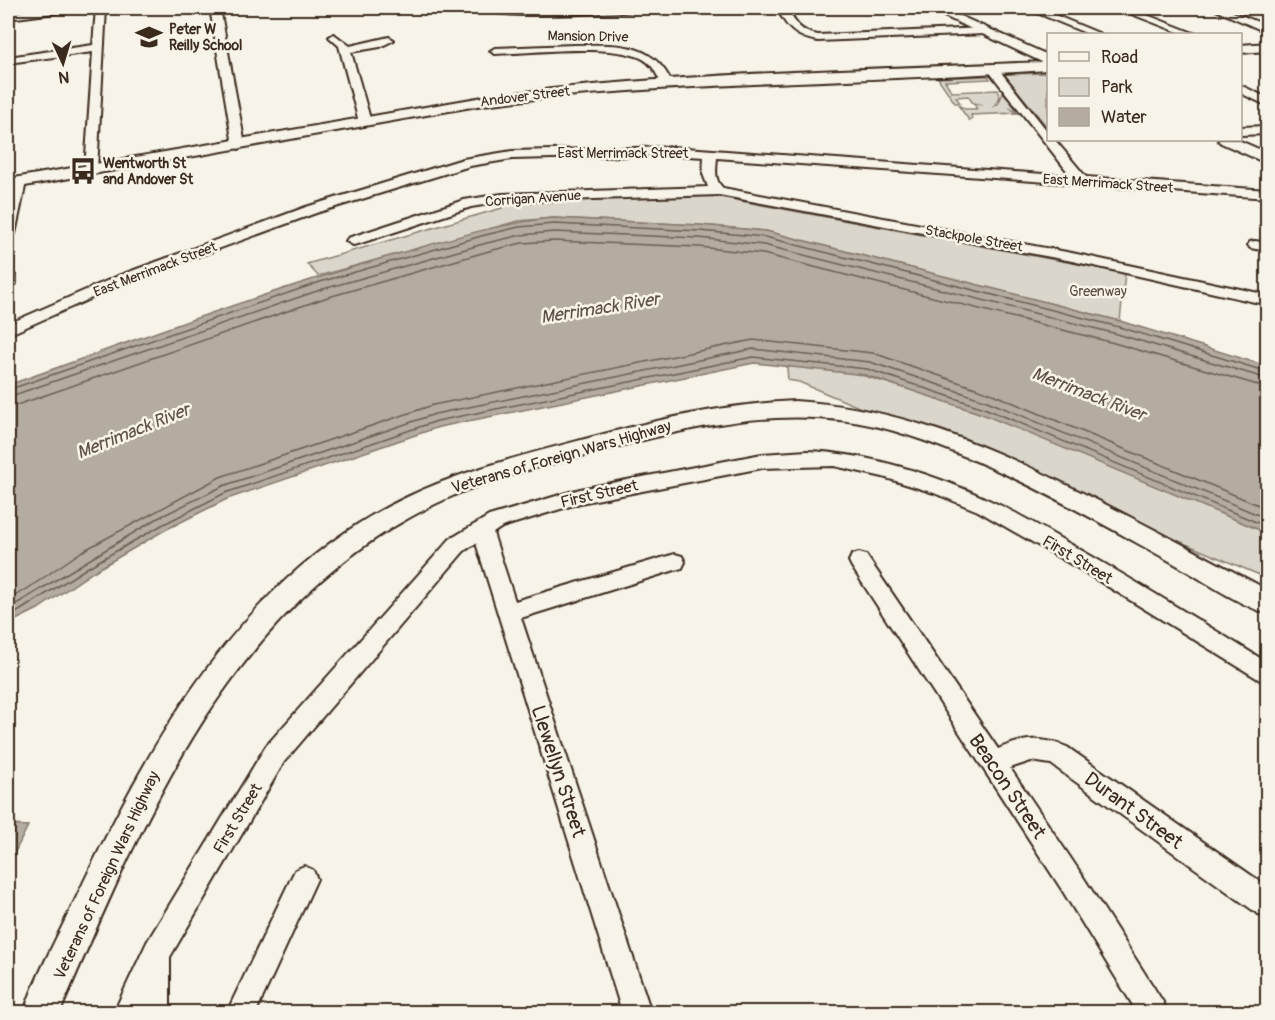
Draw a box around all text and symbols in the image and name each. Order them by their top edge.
place label: Peter W Reilly School [169,21,242,54]
school or university icon: Peter W Reilly School [134,22,164,52]
street label: Mansion Drive [547,27,629,46]
north arrow [33,33,93,93]
legend [1047,33,1242,141]
text: Road [1101,46,1138,69]
text: N [58,67,70,87]
text: Park [1101,76,1133,99]
street label: Andover Street [479,83,571,110]
text: Water [1101,106,1147,129]
street label: East Merrimack Street [558,145,689,162]
place label: Wentworth St and Andover St [103,155,193,188]
bus stop icon: Wentworth St and Andover St [68,156,98,186]
street label: East Merrimack Street [1042,170,1174,197]
street label: Corrigan Avenue [485,187,581,210]
street label: Stackpole Street [924,222,1024,255]
street label: East Merrimack Street [91,238,220,301]
park label: Greenway [1069,283,1127,300]
water label: Merrimack River [539,287,664,329]
water label: Merrimack River [1029,362,1151,428]
water label: Merrimack River [73,397,195,465]
street label: Veterans of Foreign Wars Highway [449,416,674,498]
street label: First Street [559,475,640,513]
street label: First Street [1039,531,1117,589]
street label: Llewellyn Street [525,702,592,841]
street label: Beacon Street [963,729,1052,844]
street label: Durant Street [1080,766,1189,855]
street label: Veterans of Foreign Wars Highway [50,768,164,983]
street label: First Street [209,779,267,857]

